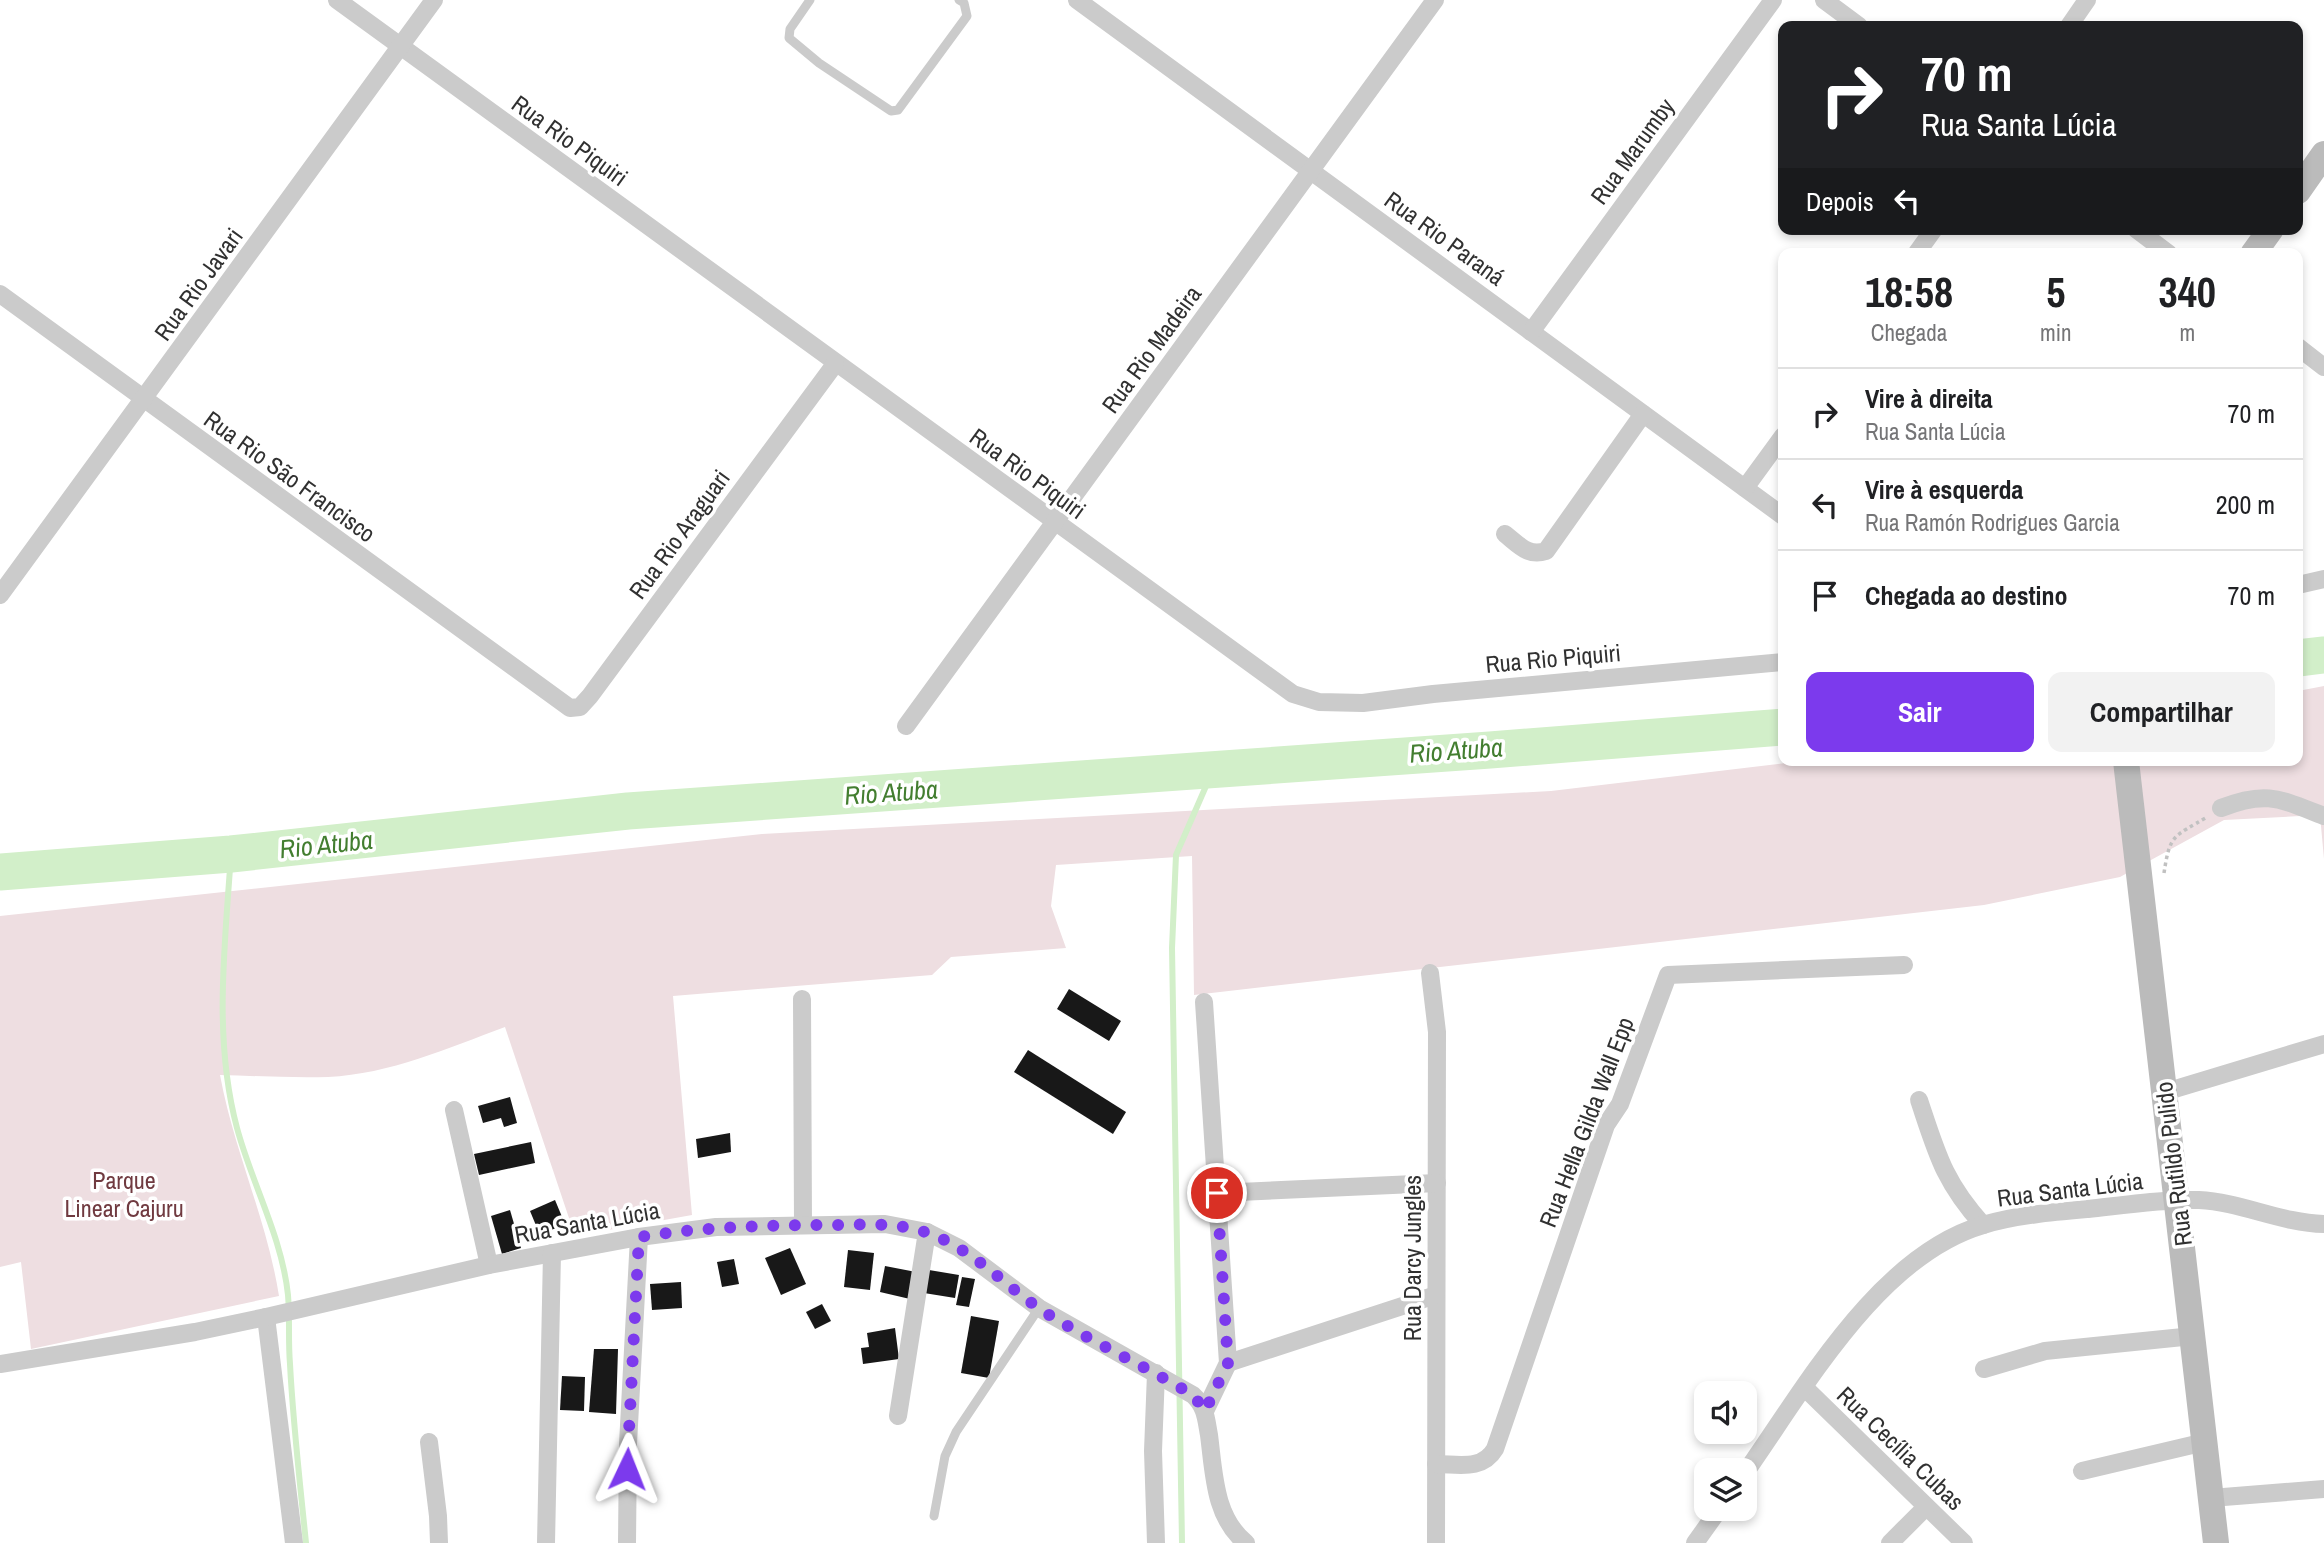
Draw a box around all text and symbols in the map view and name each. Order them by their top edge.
text: 70 m [1921,40,2013,106]
icon: right [1806,49,1897,140]
street label: Rua Rio Piquiri [506,87,634,193]
street label: Rua Marumby [1583,91,1681,210]
text: Rua Santa Lúcia [1921,103,2117,146]
icon: left [1888,182,1926,220]
street label: Rua Rio Paraná [1379,184,1512,292]
text: Depois [1806,184,1874,219]
street label: Rua Rio Javari [146,221,250,347]
text: 18:58 [1865,264,1953,320]
text: 5 [2046,264,2065,320]
text: 340 [2159,264,2216,320]
street label: Rua Rio Madeira [1094,279,1208,419]
text: Chegada [1871,317,1947,348]
text: min [2040,317,2072,348]
text: m [2179,317,2195,348]
text: Vire à direita [1865,381,1993,416]
icon: right [1806,395,1844,433]
text: 70 m [2228,396,2275,431]
street label: Rua Rio São Francisco [198,403,382,549]
text: Rua Santa Lúcia [1865,416,2006,447]
street label: Rua Rio Piquiri [964,420,1092,526]
street label: Rua Rio Araguari [621,463,737,605]
text: Vire à esquerda [1865,472,2023,507]
icon: left [1806,486,1844,524]
text: 200 m [2216,487,2275,522]
text: Rua Ramón Rodrigues Garcia [1865,507,2120,538]
icon: arrive [1806,577,1844,615]
text: Chegada ao destino [1865,578,2068,613]
text: 70 m [2228,578,2275,613]
street label: Rua Rio Piquiri [1484,636,1622,680]
button: Sair [1806,672,2034,752]
button: Compartilhar [2048,672,2275,752]
water label: Rio Atuba [1408,729,1504,771]
water label: Rio Atuba [843,771,939,813]
water label: Rio Atuba [278,822,374,866]
street label: Rua Hella Gilda Wall Epp [1531,1012,1641,1232]
street label: Rua Rutildo Pulido [2147,1080,2199,1248]
pin [1187,1163,1247,1223]
park label: Parque Linear Cajuru [64,1164,184,1224]
street label: Rua Santa Lúcia [1995,1164,2145,1214]
icon: arrive [1198,1174,1236,1212]
street label: Rua Darcy Jungles [1396,1175,1428,1341]
street label: Rua Santa Lúcia [512,1194,662,1250]
street label: Rua Cecília Cubas [1830,1379,1972,1517]
map controls [1694,1381,1757,1521]
button: sound [1694,1381,1757,1444]
position arrow [590,1432,664,1506]
button: layers [1694,1458,1757,1521]

